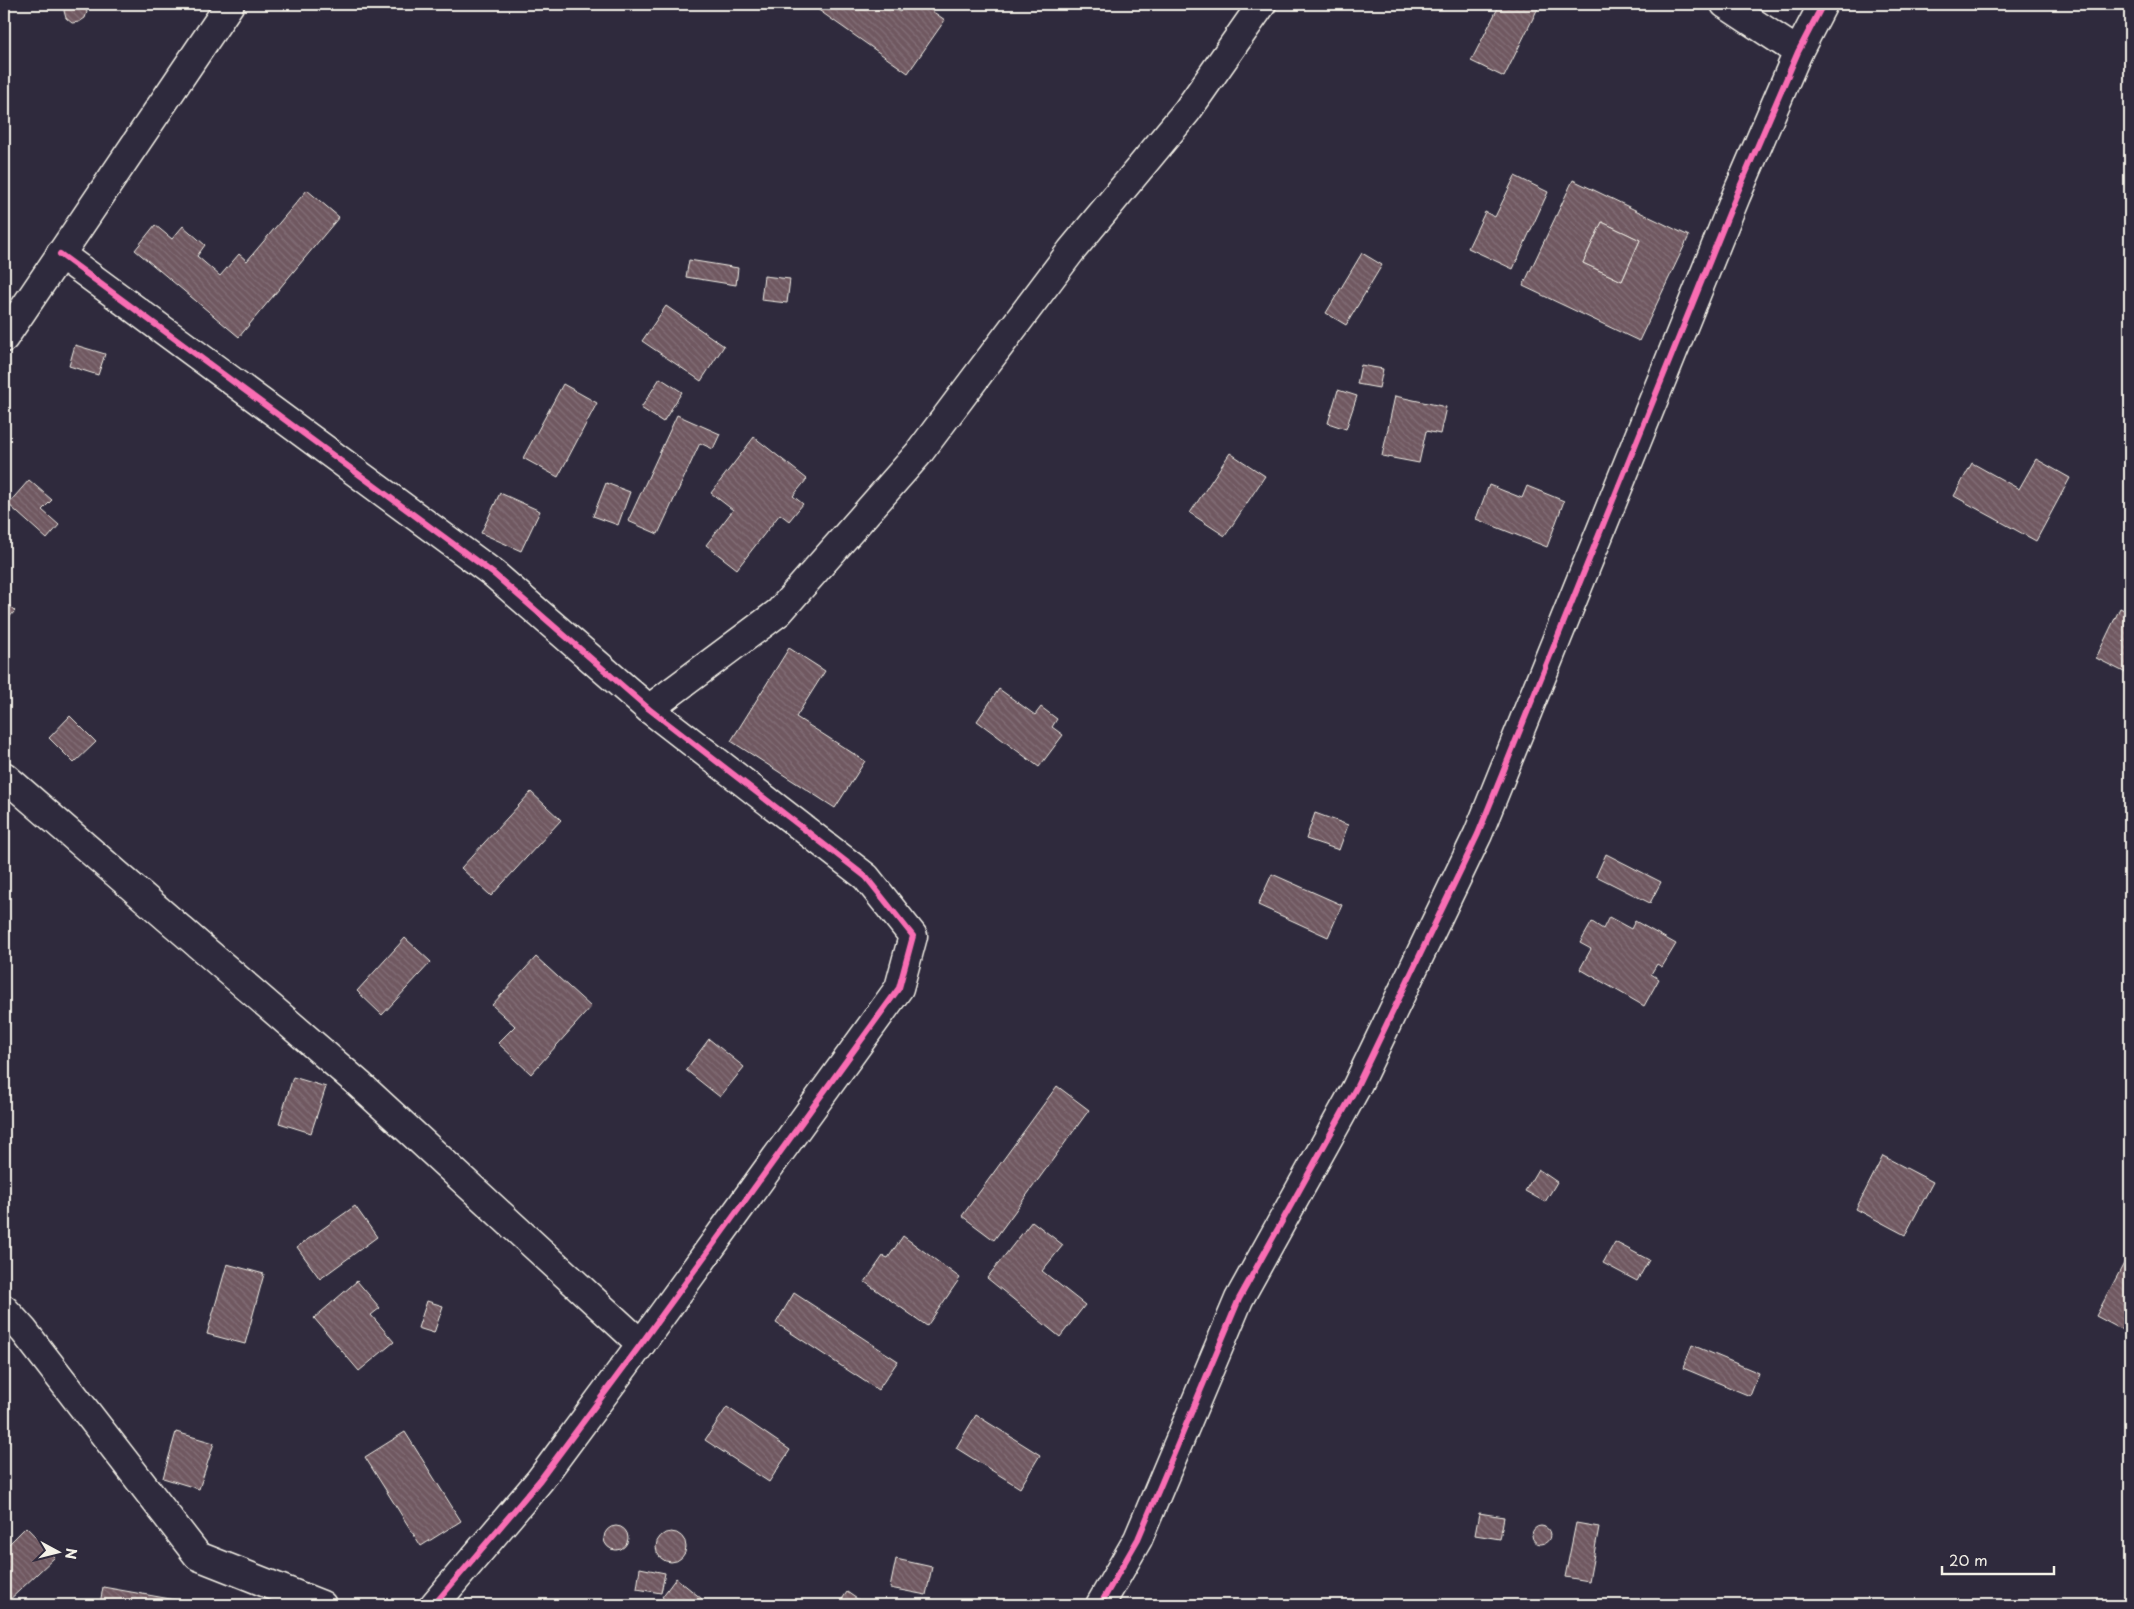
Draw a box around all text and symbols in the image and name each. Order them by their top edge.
north arrow [32,1526,82,1576]
scale bar [1942,1544,2054,1576]
text: N [60,1547,82,1560]
text: 20 m [1949,1548,1988,1571]

